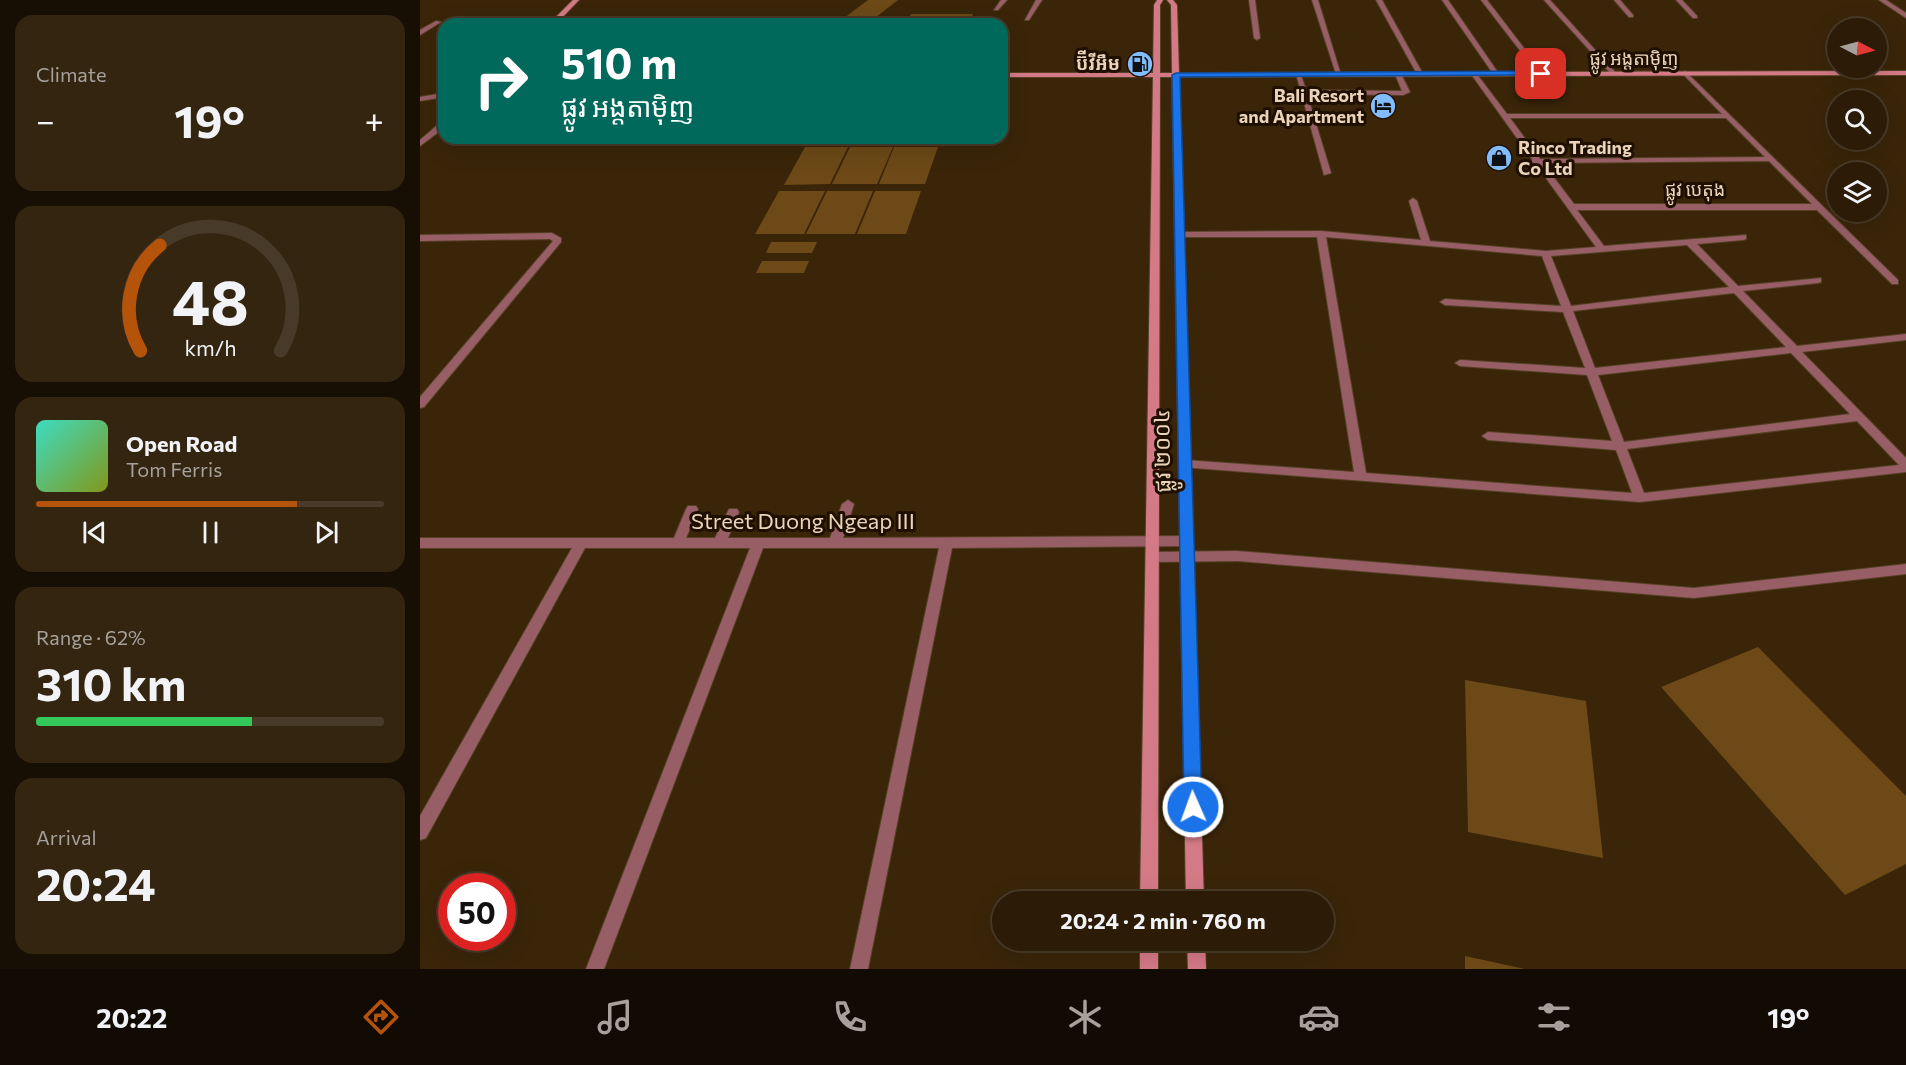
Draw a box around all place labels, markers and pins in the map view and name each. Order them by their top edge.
pin [1515,48,1566,99]
fuel station icon: ប៊ីវីអឹម [1125,49,1155,79]
place label: ប៊ីវីអឹម [1076,50,1120,74]
place label: Bali Resort and Apartment [1239,84,1364,127]
hotel icon: Bali Resort and Apartment [1368,91,1398,121]
place label: Rinco Trading Co Ltd [1518,136,1632,179]
shop icon: Rinco Trading Co Ltd [1484,143,1514,173]

